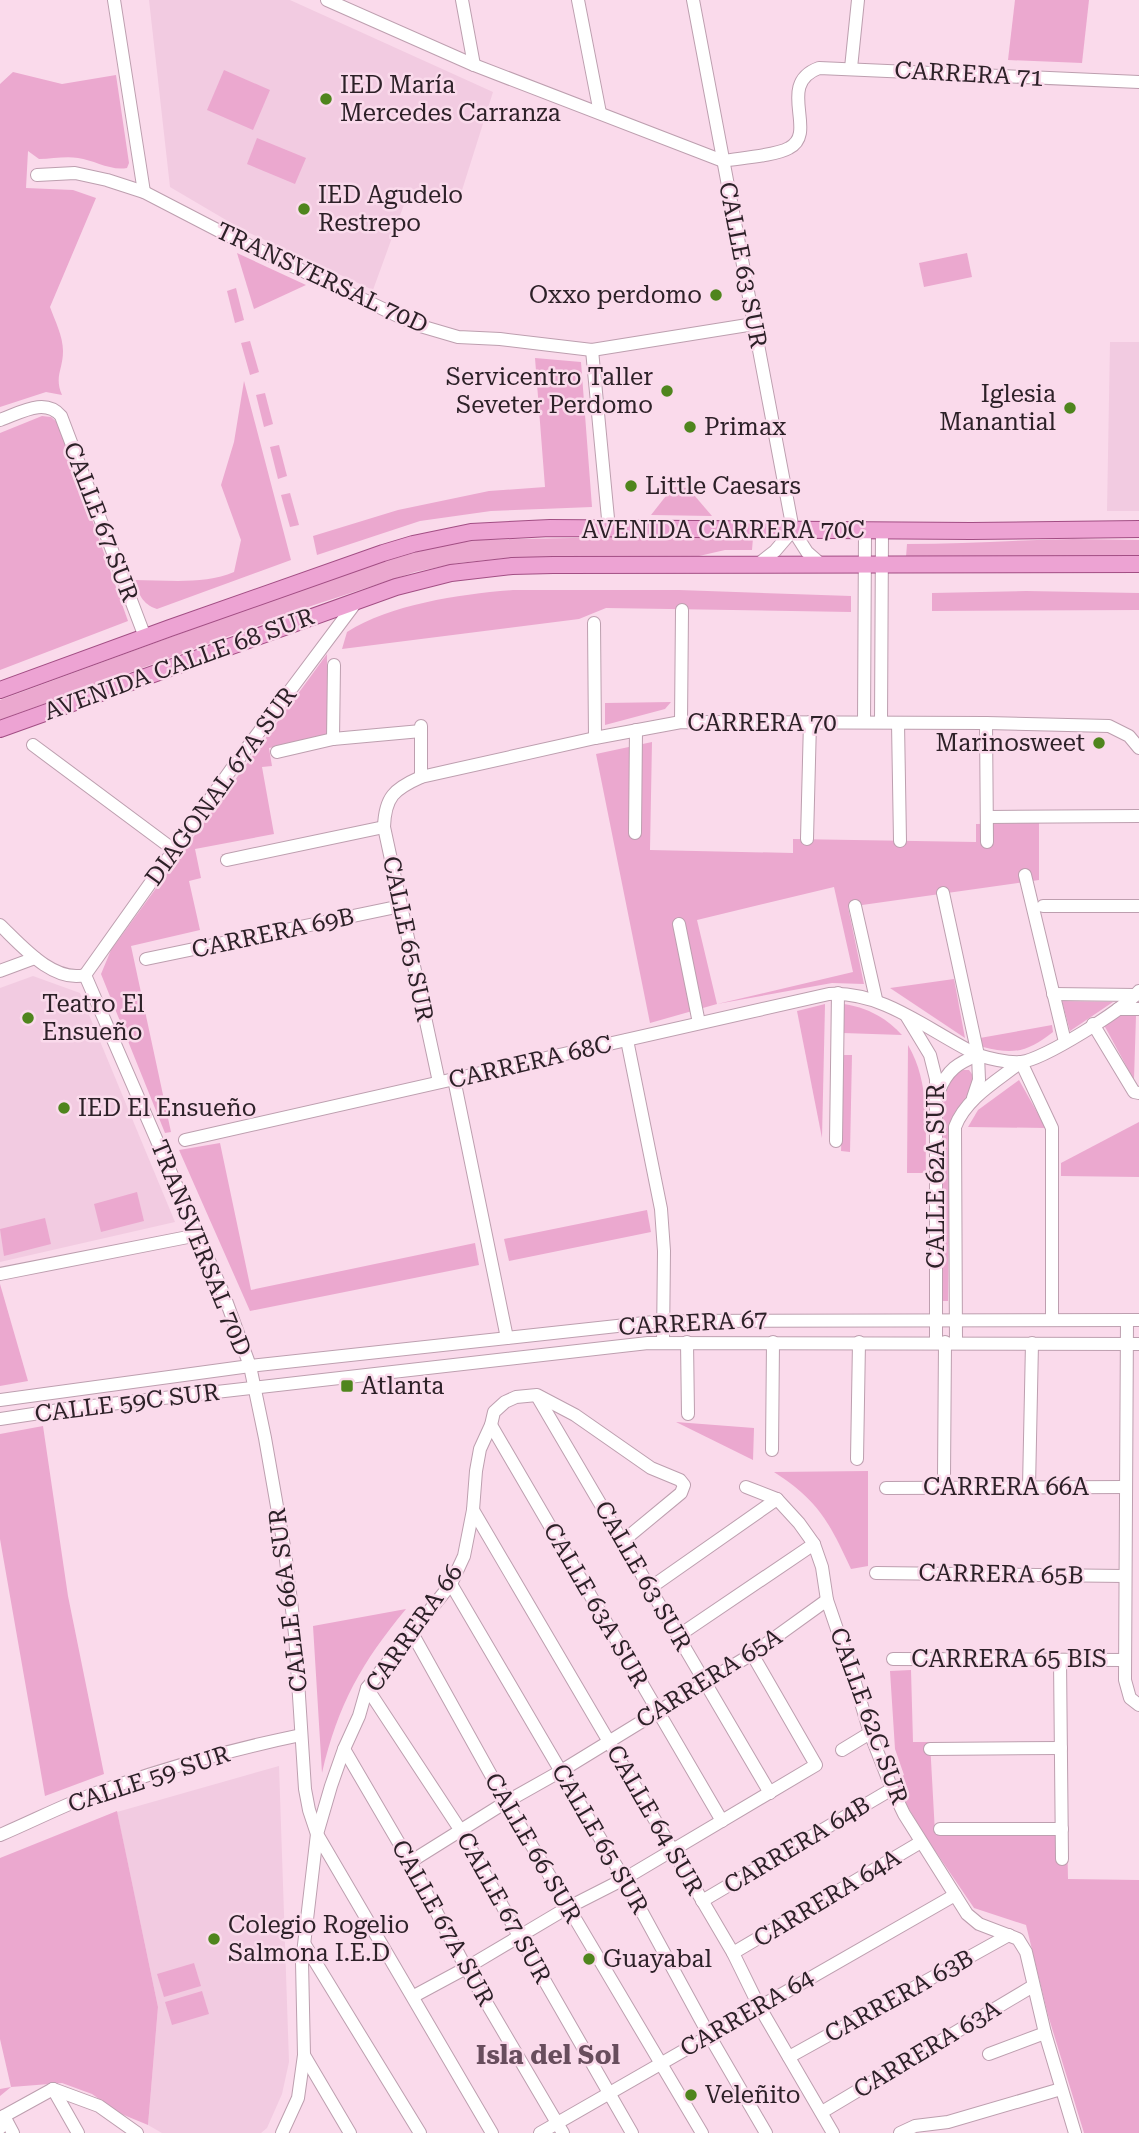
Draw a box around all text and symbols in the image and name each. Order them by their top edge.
street label: CARRERA 71 [894,56,1044,92]
place label: IED María Mercedes Carranza [340,71,561,127]
marker: IED María Mercedes Carranza [318,91,334,107]
street label: CALLE 63 SUR [713,180,773,351]
place label: IED Agudelo Restrepo [318,181,463,237]
marker: IED Agudelo Restrepo [296,201,312,217]
street label: TRANSVERSAL 70D [212,217,432,339]
place label: Oxxo perdomo [529,281,702,309]
marker: Oxxo perdomo [708,287,724,303]
place label: Servicentro Taller Seveter Perdomo [446,363,653,419]
place label: Iglesia Manantial [939,380,1056,436]
marker: Servicentro Taller Seveter Perdomo [659,383,675,399]
marker: Iglesia Manantial [1062,400,1078,416]
place label: Primax [704,413,786,441]
marker: Primax [682,419,698,435]
street label: CALLE 67 SUR [58,438,144,606]
place label: Little Caesars [645,472,801,500]
marker: Little Caesars [623,478,639,494]
street label: AVENIDA CARRERA 70C [581,516,865,544]
street label: AVENIDA CALLE 68 SUR [40,602,318,726]
street label: DIAGONAL 67A SUR [140,681,303,891]
street label: CARRERA 70 [687,709,837,737]
place label: Marinosweet [936,729,1085,757]
marker: Marinosweet [1091,735,1107,751]
street label: CALLE 65 SUR [377,854,439,1025]
street label: CARRERA 69B [189,902,357,964]
place label: Teatro El Ensueño [42,990,145,1046]
marker: Teatro El Ensueño [20,1010,36,1026]
street label: CARRERA 68C [446,1030,614,1094]
street label: CALLE 62A SUR [922,1083,950,1269]
place label: IED El Ensueño [78,1094,256,1122]
marker: IED El Ensueño [56,1100,72,1116]
street label: TRANSVERSAL 70D [145,1136,257,1360]
street label: CARRERA 67 [618,1305,768,1341]
place label: Atlanta [361,1372,444,1400]
street label: CALLE 59C SUR [33,1378,221,1428]
marker: Atlanta [339,1378,355,1394]
street label: CARRERA 66A [923,1473,1089,1501]
street label: CALLE 63 SUR [589,1496,697,1656]
street label: CALLE 66A SUR [263,1506,313,1694]
street label: CALLE 63A SUR [537,1518,655,1693]
street label: CARRERA 66 [360,1559,468,1697]
street label: CARRERA 65B [918,1559,1084,1589]
street label: CARRERA 65A [631,1622,787,1734]
street label: CALLE 62C SUR [824,1624,914,1808]
street label: CARRERA 65 BIS [911,1645,1107,1673]
street label: CALLE 59 SUR [64,1740,234,1818]
street label: CALLE 64 SUR [601,1740,709,1900]
street label: CALLE 65 SUR [546,1759,654,1919]
street label: CALLE 66 SUR [479,1768,587,1928]
street label: CARRERA 64B [719,1790,875,1900]
street label: CALLE 67 SUR [451,1827,557,1989]
street label: CALLE 67A SUR [386,1835,500,2011]
street label: CARRERA 64A [749,1843,906,1953]
place label: Colegio Rogelio Salmona I.E.D [228,1911,409,1967]
marker: Colegio Rogelio Salmona I.E.D [206,1931,222,1947]
street label: CARRERA 63B [820,1944,978,2048]
place label: Guayabal [603,1945,712,1973]
marker: Guayabal [581,1951,597,1967]
street label: CARRERA 64 [675,1963,819,2062]
street label: CARRERA 63A [849,1994,1006,2104]
district label: Isla del Sol [476,2040,620,2070]
place label: Veleñito [705,2081,801,2109]
marker: Veleñito [683,2087,699,2103]

